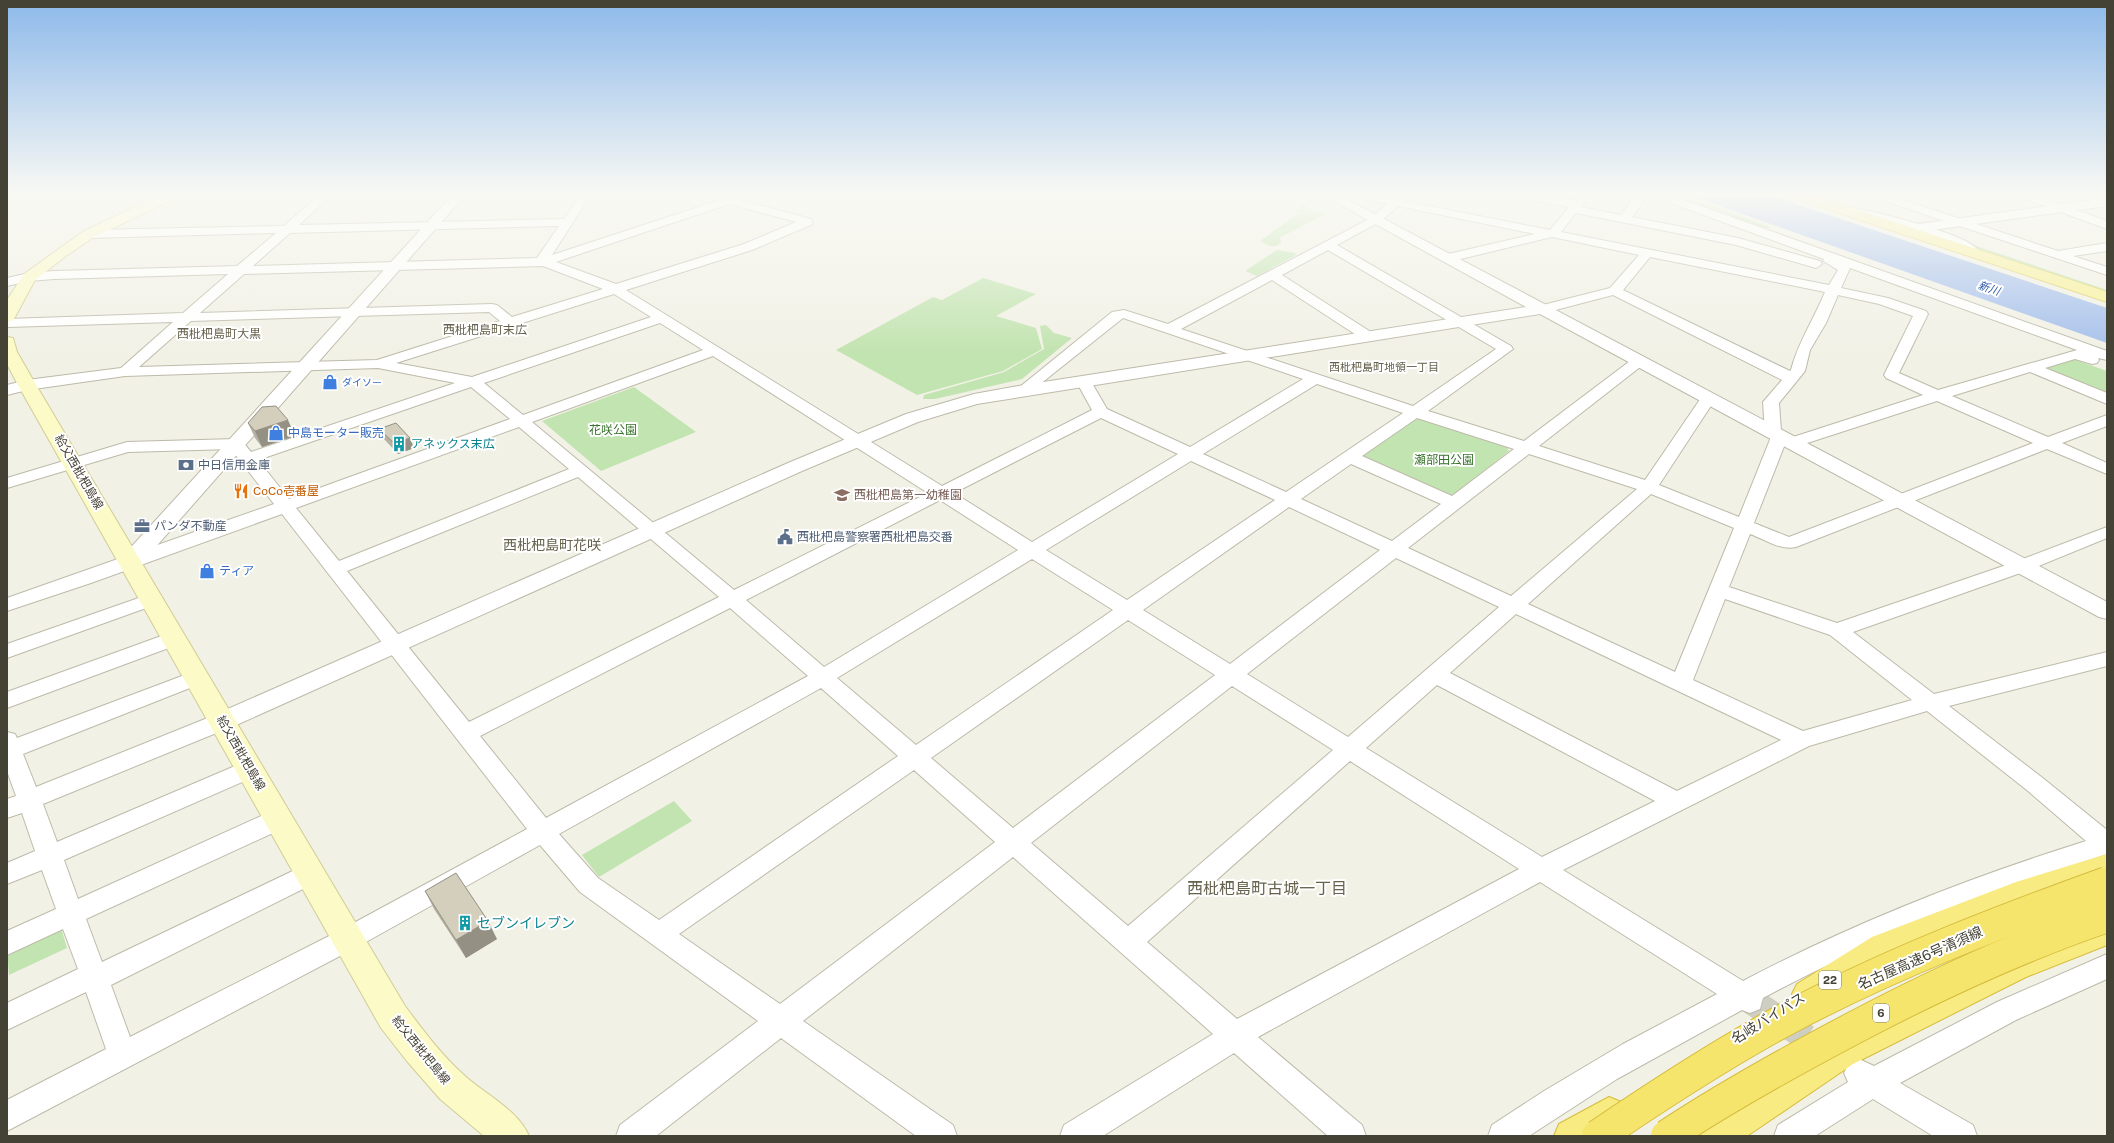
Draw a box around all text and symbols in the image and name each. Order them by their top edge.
water label: 新川 [1977,279,2002,298]
district label: 西枇杷島町末広 [443,323,527,337]
district label: 西枇杷島町大黒 [177,327,261,341]
district label: 西枇杷島町地領一丁目 [1329,361,1439,373]
shop icon: ダイソー [321,373,339,391]
place label: ダイソー [342,376,382,388]
park label: 花咲公園 [589,423,637,437]
shop icon: 中島モーター販売 [267,424,285,442]
place label: 中島モーター販売 [288,426,384,440]
street label: 給父西枇杷島線 [52,432,106,512]
building icon: アネックス末広 [390,435,408,453]
place label: アネックス末広 [411,437,495,451]
park label: 瀬部田公園 [1414,453,1474,467]
bank icon: 中日信用金庫 [177,456,195,474]
place label: 中日信用金庫 [198,458,270,472]
restaurant icon: CoCo壱番屋 [232,482,250,500]
place label: CoCo壱番屋 [253,484,319,498]
school or university icon: 西枇杷島第一幼稚園 [833,486,851,504]
place label: 西枇杷島第一幼稚園 [854,488,962,502]
office icon: パンダ不動産 [133,517,151,535]
place label: パンダ不動産 [154,519,227,533]
public building icon: 西枇杷島警察署西枇杷島交番 [776,528,794,546]
place label: 西枇杷島警察署西枇杷島交番 [797,530,953,544]
district label: 西枇杷島町花咲 [503,537,601,553]
shop icon: ティア [198,562,216,580]
place label: ティア [219,564,254,578]
street label: 給父西枇杷島線 [214,713,268,793]
district label: 西枇杷島町古城一丁目 [1187,879,1347,898]
building icon: セブンイレブン [456,914,474,932]
place label: セブンイレブン [477,915,575,931]
street label: 名古屋高速6号清須線 [1855,923,1985,993]
road number: 22 [1819,971,1841,989]
street label: 名岐バイパス [1728,989,1808,1047]
road number: 6 [1873,1004,1889,1022]
street label: 給父西枇杷島線 [389,1013,453,1087]

